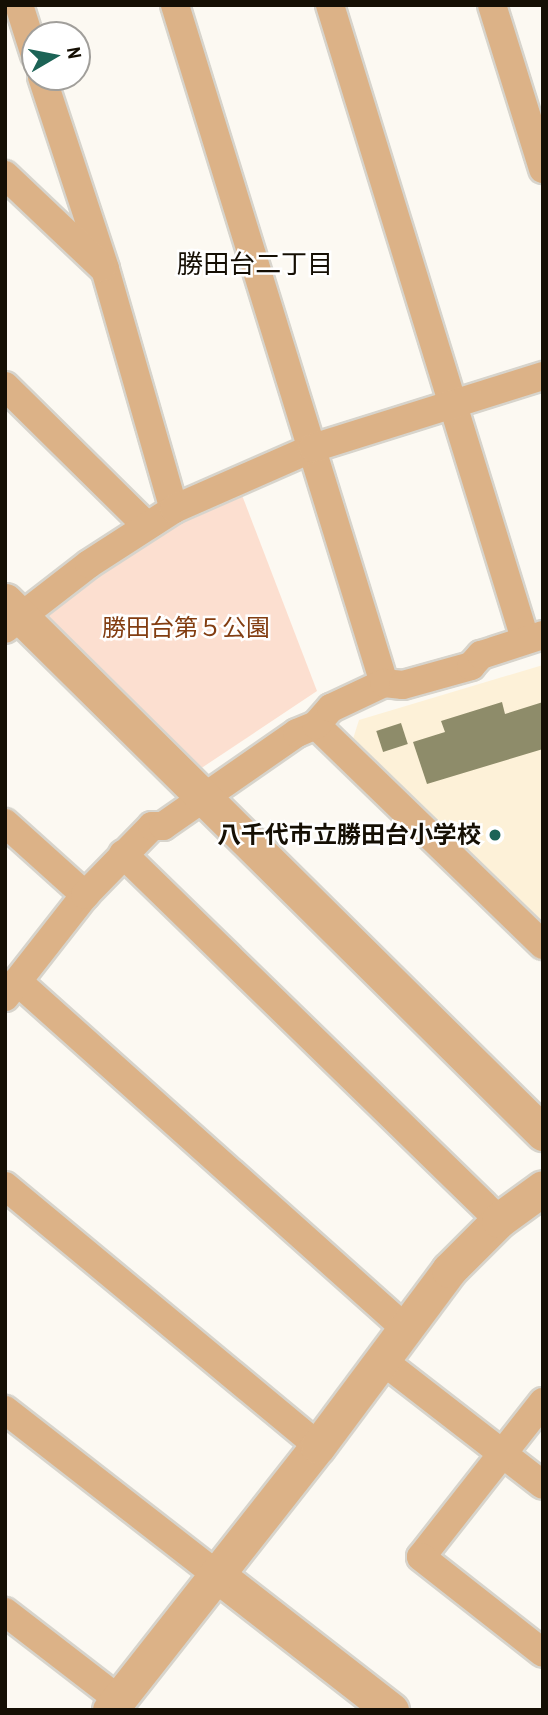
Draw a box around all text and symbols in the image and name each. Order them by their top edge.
north arrow [21,21,91,91]
text: N [61,45,88,60]
district label: 勝田台二丁目 [177,248,333,280]
park label: 勝田台第５公園 [102,614,270,642]
place label: 八千代市立勝田台小学校 [217,821,481,849]
marker: 八千代市立勝田台小学校 [487,827,503,843]

